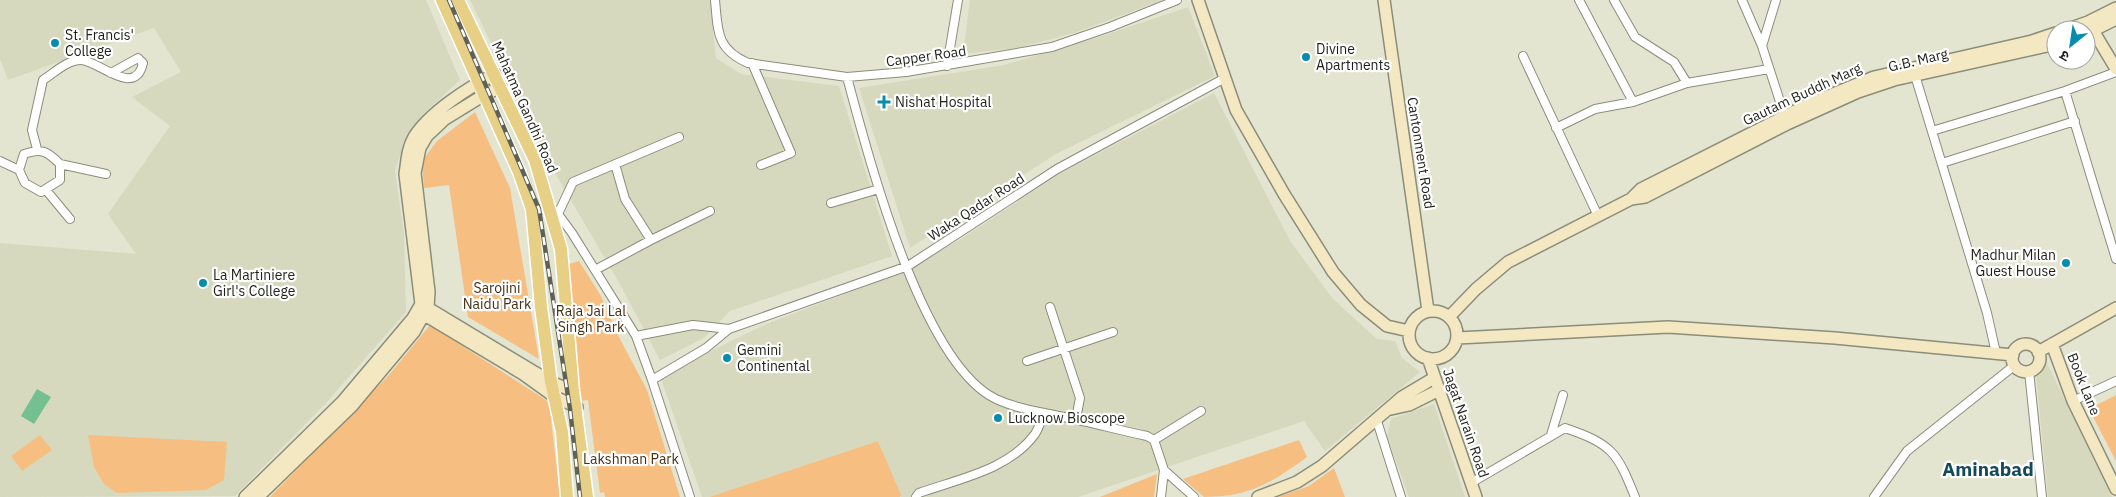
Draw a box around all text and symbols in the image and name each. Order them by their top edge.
north arrow [2046,20,2096,70]
place label: St. Francis' College [65,26,134,60]
marker: St. Francis' College [49,37,61,49]
street label: Mahatma Gandhi Road [488,38,562,176]
place label: Divine Apartments [1316,40,1390,74]
street label: Capper Road [885,41,967,71]
street label: G.B. Marg [1886,44,1950,76]
text: उ [2056,46,2073,66]
marker: Divine Apartments [1300,51,1312,63]
street label: Gautam Buddh Marg [1740,58,1865,129]
place label: Nishat Hospital [895,93,991,111]
marker: Nishat Hospital [877,95,891,109]
street label: Cantonment Road [1403,96,1439,210]
street label: Waka Qadar Road [924,169,1028,245]
place label: Madhur Milan Guest House [1971,246,2056,280]
marker: Madhur Milan Guest House [2060,257,2072,269]
place label: La Martiniere Girl's College [213,266,296,300]
marker: La Martiniere Girl's College [197,277,209,289]
park label: Sarojini Naidu Park [463,279,532,313]
park label: Raja Jai Lal Singh Park [556,302,626,336]
place label: Gemini Continental [737,341,810,375]
street label: Book Lane [2063,350,2105,418]
marker: Gemini Continental [721,352,733,364]
street label: Jagat Narain Road [1439,366,1493,480]
place label: Lucknow Bioscope [1008,409,1125,427]
marker: Lucknow Bioscope [992,412,1004,424]
park label: Lakshman Park [583,450,680,468]
district label: Aminabad [1942,457,2034,481]

